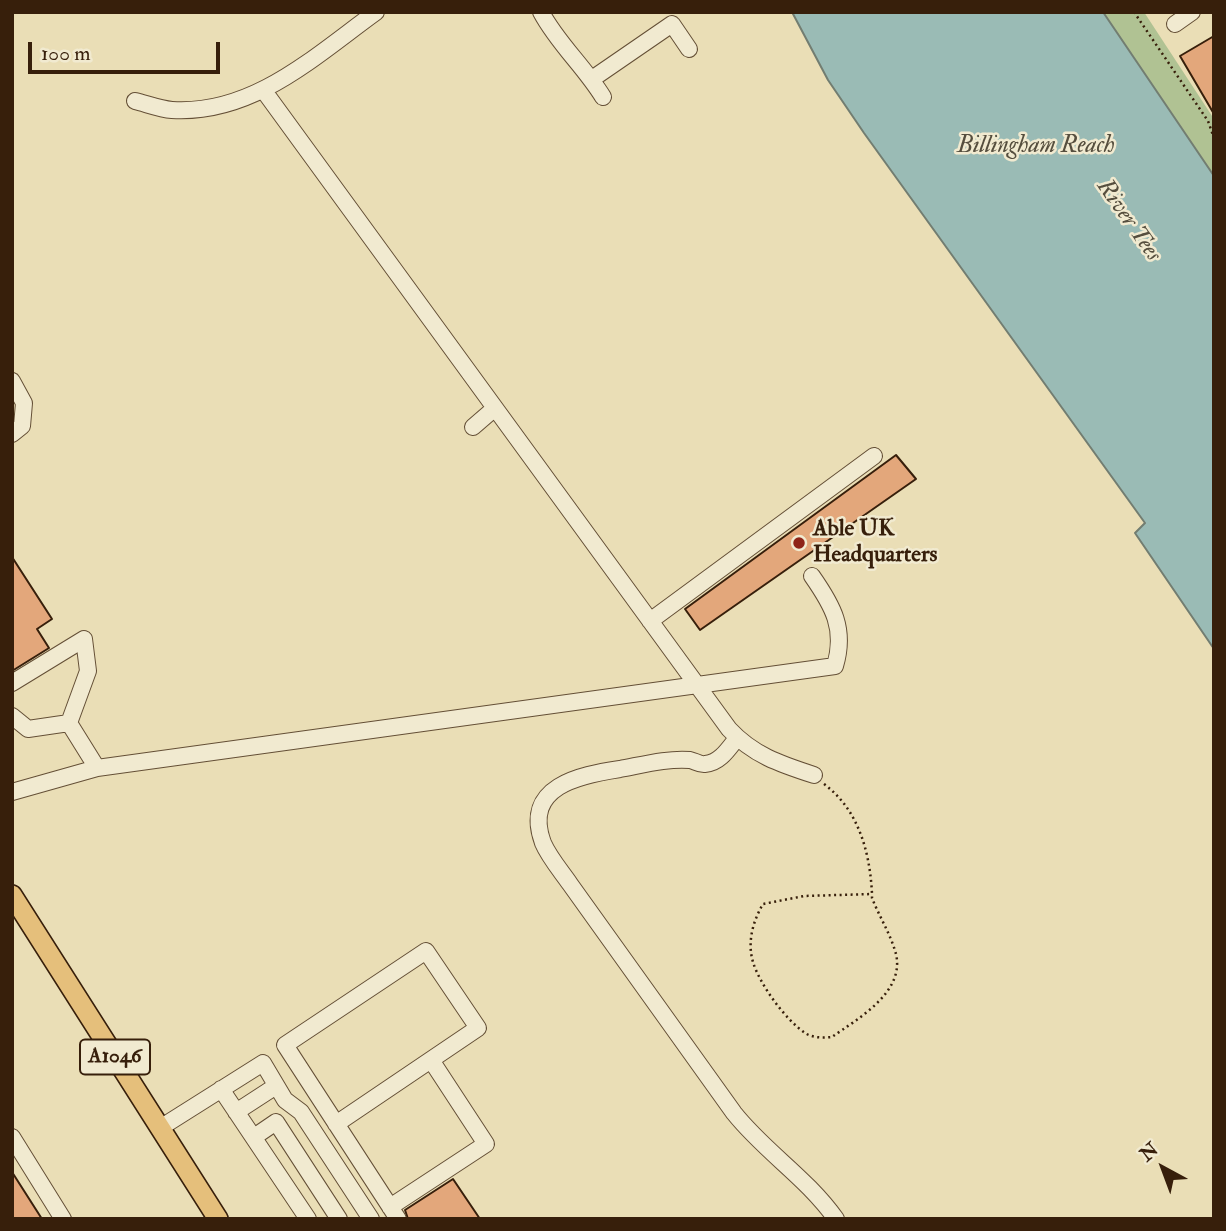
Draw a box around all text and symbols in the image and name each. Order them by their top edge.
scale bar [32,28,224,72]
text: 100 m [41,40,91,67]
water label: Billingham Reach [957,133,1115,161]
water label: River Tees [1089,174,1167,268]
place label: Able UK Headquarters [813,516,937,570]
marker: Able UK Headquarters [791,535,807,551]
road number: A1046 [80,1040,150,1074]
north arrow [1128,1133,1198,1203]
text: N [1135,1138,1164,1167]

